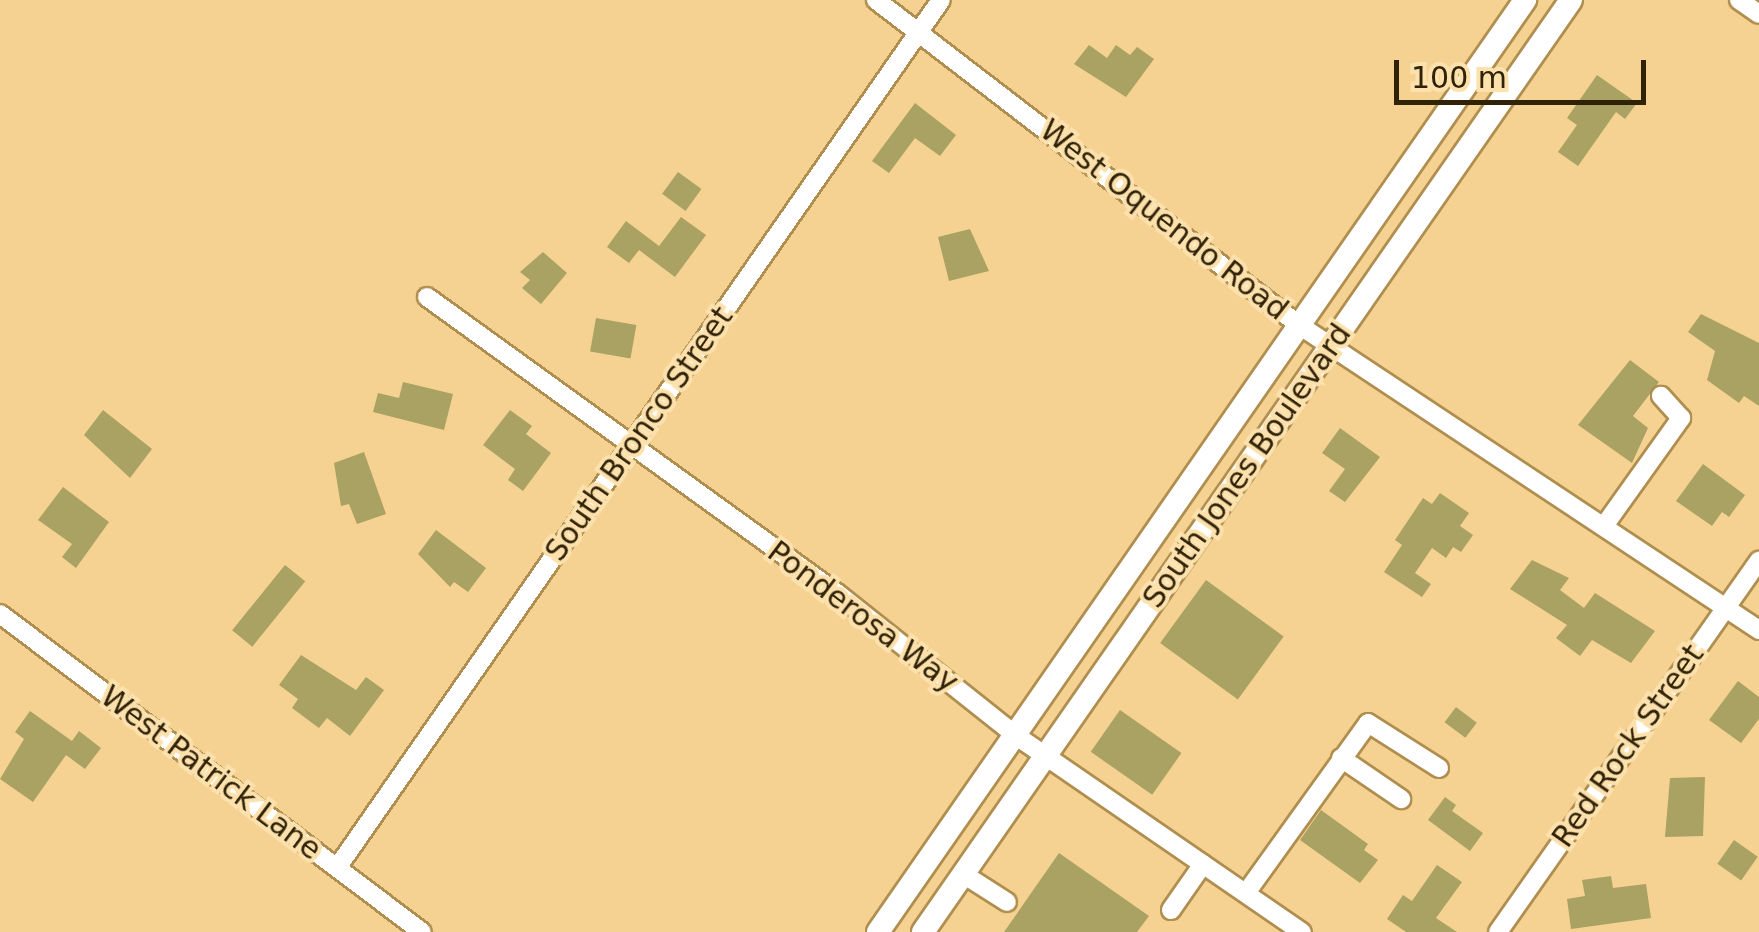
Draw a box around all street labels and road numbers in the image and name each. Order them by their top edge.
street label: West Oquendo Road [1033,112,1295,328]
street label: South Bronco Street [538,300,740,568]
street label: South Jones Boulevard [1135,317,1359,615]
street label: Ponderosa Way [761,534,965,700]
street label: Red Rock Street [1545,638,1711,854]
street label: West Patrick Lane [94,678,328,868]

